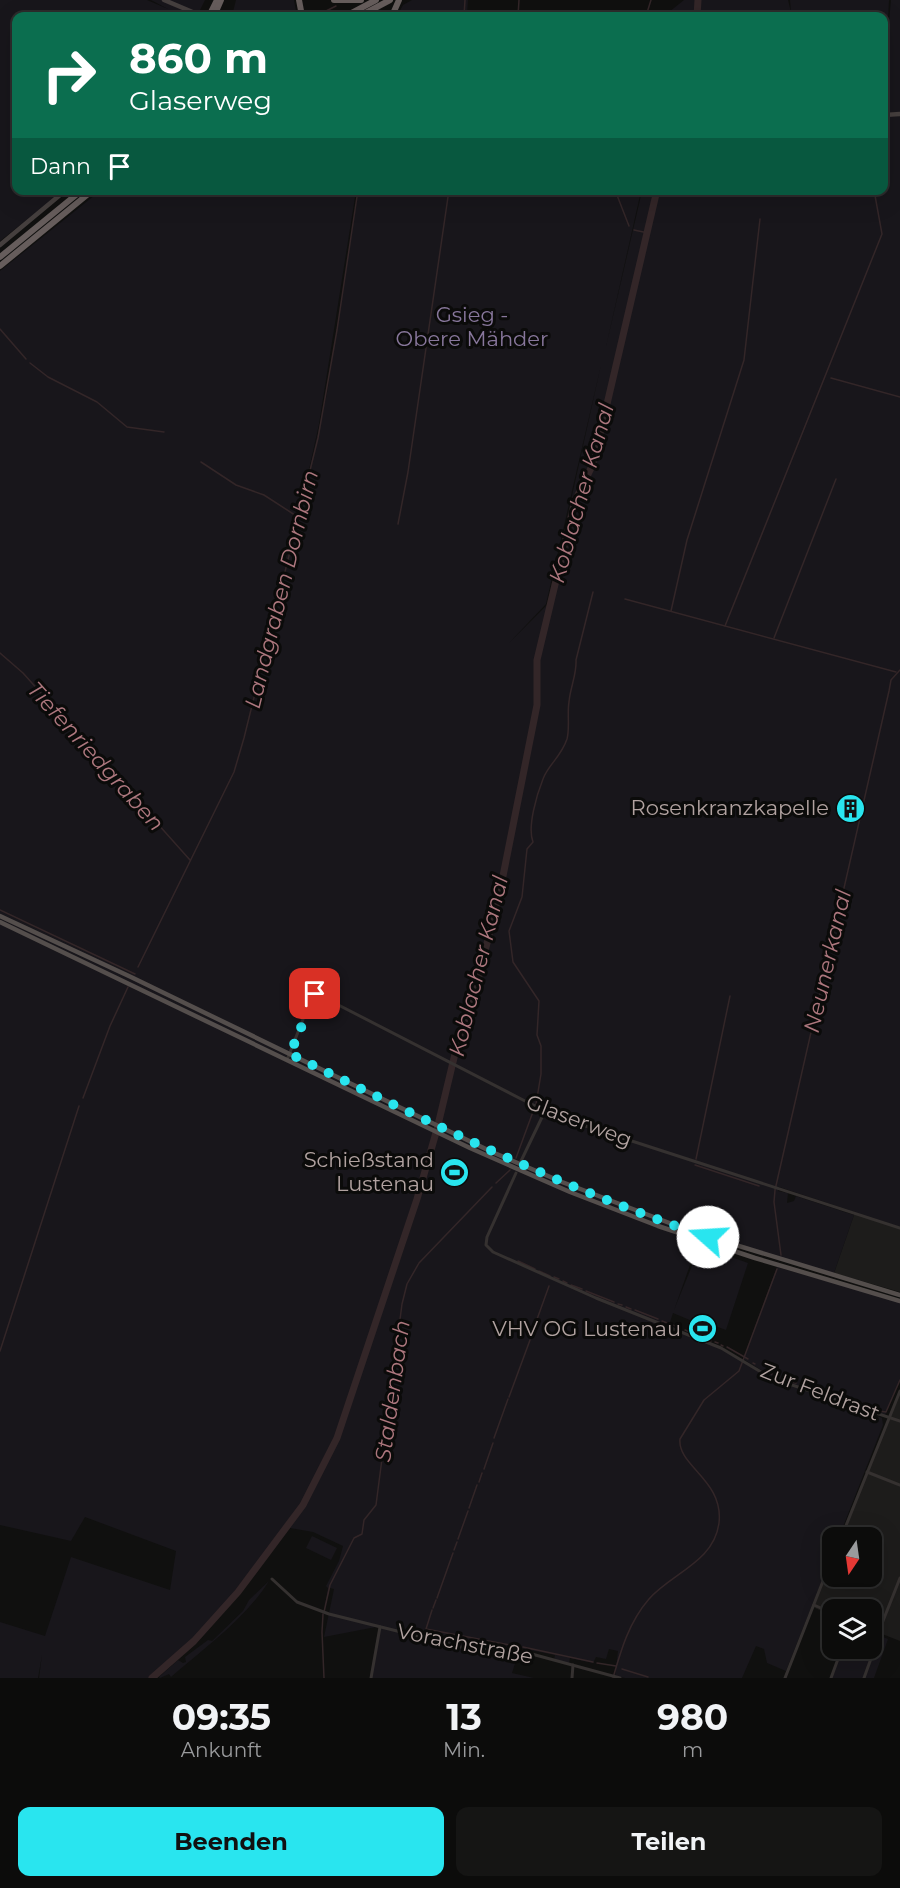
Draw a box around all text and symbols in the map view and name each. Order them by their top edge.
text: 860 m [129,32,268,84]
icon: right [30,36,108,114]
text: Glaserweg [129,84,272,117]
icon: arrive [103,150,136,183]
text: Dann [30,153,91,180]
park label: Gsieg - Obere Mähder [396,302,548,351]
water label: Koblacher Kanal [543,400,620,586]
water label: Landgraben Dornbirn [239,467,324,711]
water label: Tiefenriedgraben [21,676,170,837]
building icon: Rosenkranzkapelle [834,792,866,824]
place label: Rosenkranzkapelle [631,795,829,820]
water label: Koblacher Kanal [443,873,514,1059]
water label: Neunerkanal [798,887,857,1035]
pin [289,968,340,1019]
icon: arrive [298,977,331,1010]
street label: Glaserweg [523,1089,636,1152]
place label: Schießstand Lustenau [304,1147,434,1196]
sports icon: Schießstand Lustenau [439,1156,471,1188]
position arrow [676,1205,740,1269]
sports icon: VHV OG Lustenau [686,1313,718,1345]
place label: VHV OG Lustenau [492,1316,681,1341]
water label: Staldenbach [369,1318,416,1464]
street label: Zur Feldrast [757,1357,883,1426]
north arrow [822,1527,882,1587]
map controls [822,1527,882,1659]
button: layers [822,1599,882,1659]
street label: Vorachstraße [395,1618,535,1669]
text: 09:35 [172,1695,271,1739]
text: 13 [446,1695,482,1739]
text: 980 [657,1695,728,1739]
text: Ankunft [181,1738,262,1762]
text: Min. [443,1738,485,1762]
text: m [682,1738,703,1762]
button: Beenden [18,1807,444,1876]
button: Teilen [456,1807,882,1876]

